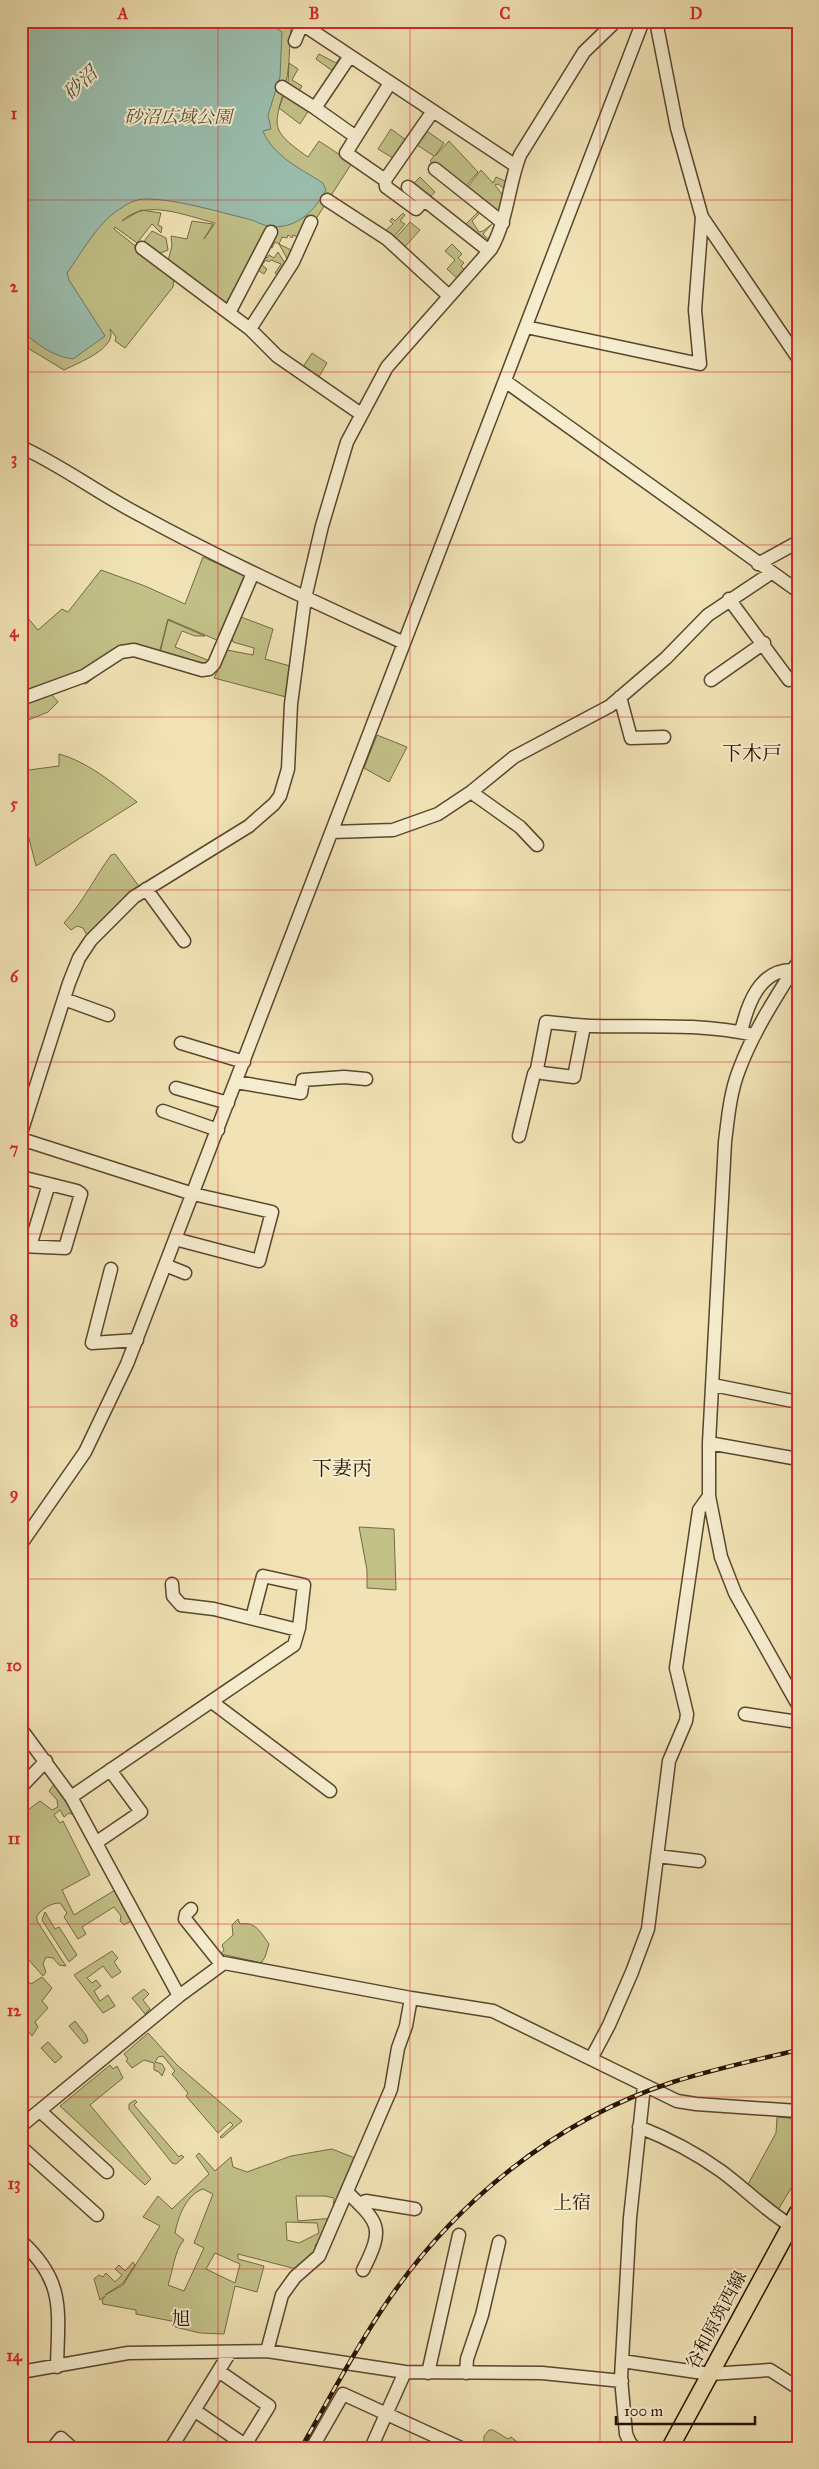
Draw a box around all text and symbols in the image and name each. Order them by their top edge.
text: A [117,4,129,23]
text: B [309,4,319,23]
text: C [500,4,511,23]
text: D [690,4,703,23]
water label: 砂沼 [58,60,104,104]
text: 1 [11,104,18,123]
park label: 砂沼広域公園 [124,106,235,128]
text: 2 [10,277,19,296]
text: 3 [11,449,17,469]
text: 4 [10,622,20,642]
district label: 下木戸 [722,741,782,765]
text: 5 [10,794,18,813]
text: 6 [10,967,19,986]
text: 7 [10,1139,19,1158]
text: 8 [10,1311,18,1330]
district label: 下妻丙 [312,1456,372,1480]
text: 9 [10,1484,18,1504]
text: 10 [6,1656,22,1675]
text: 11 [8,1829,21,1848]
text: 12 [7,2001,22,2020]
text: 13 [8,2174,20,2194]
district label: 上宿 [553,2191,591,2214]
street label: 谷和原筑西線 [681,2267,751,2373]
district label: 旭 [171,2307,191,2330]
text: 14 [6,2346,23,2366]
scale bar [616,2394,755,2426]
text: 100 m [624,2402,664,2420]

